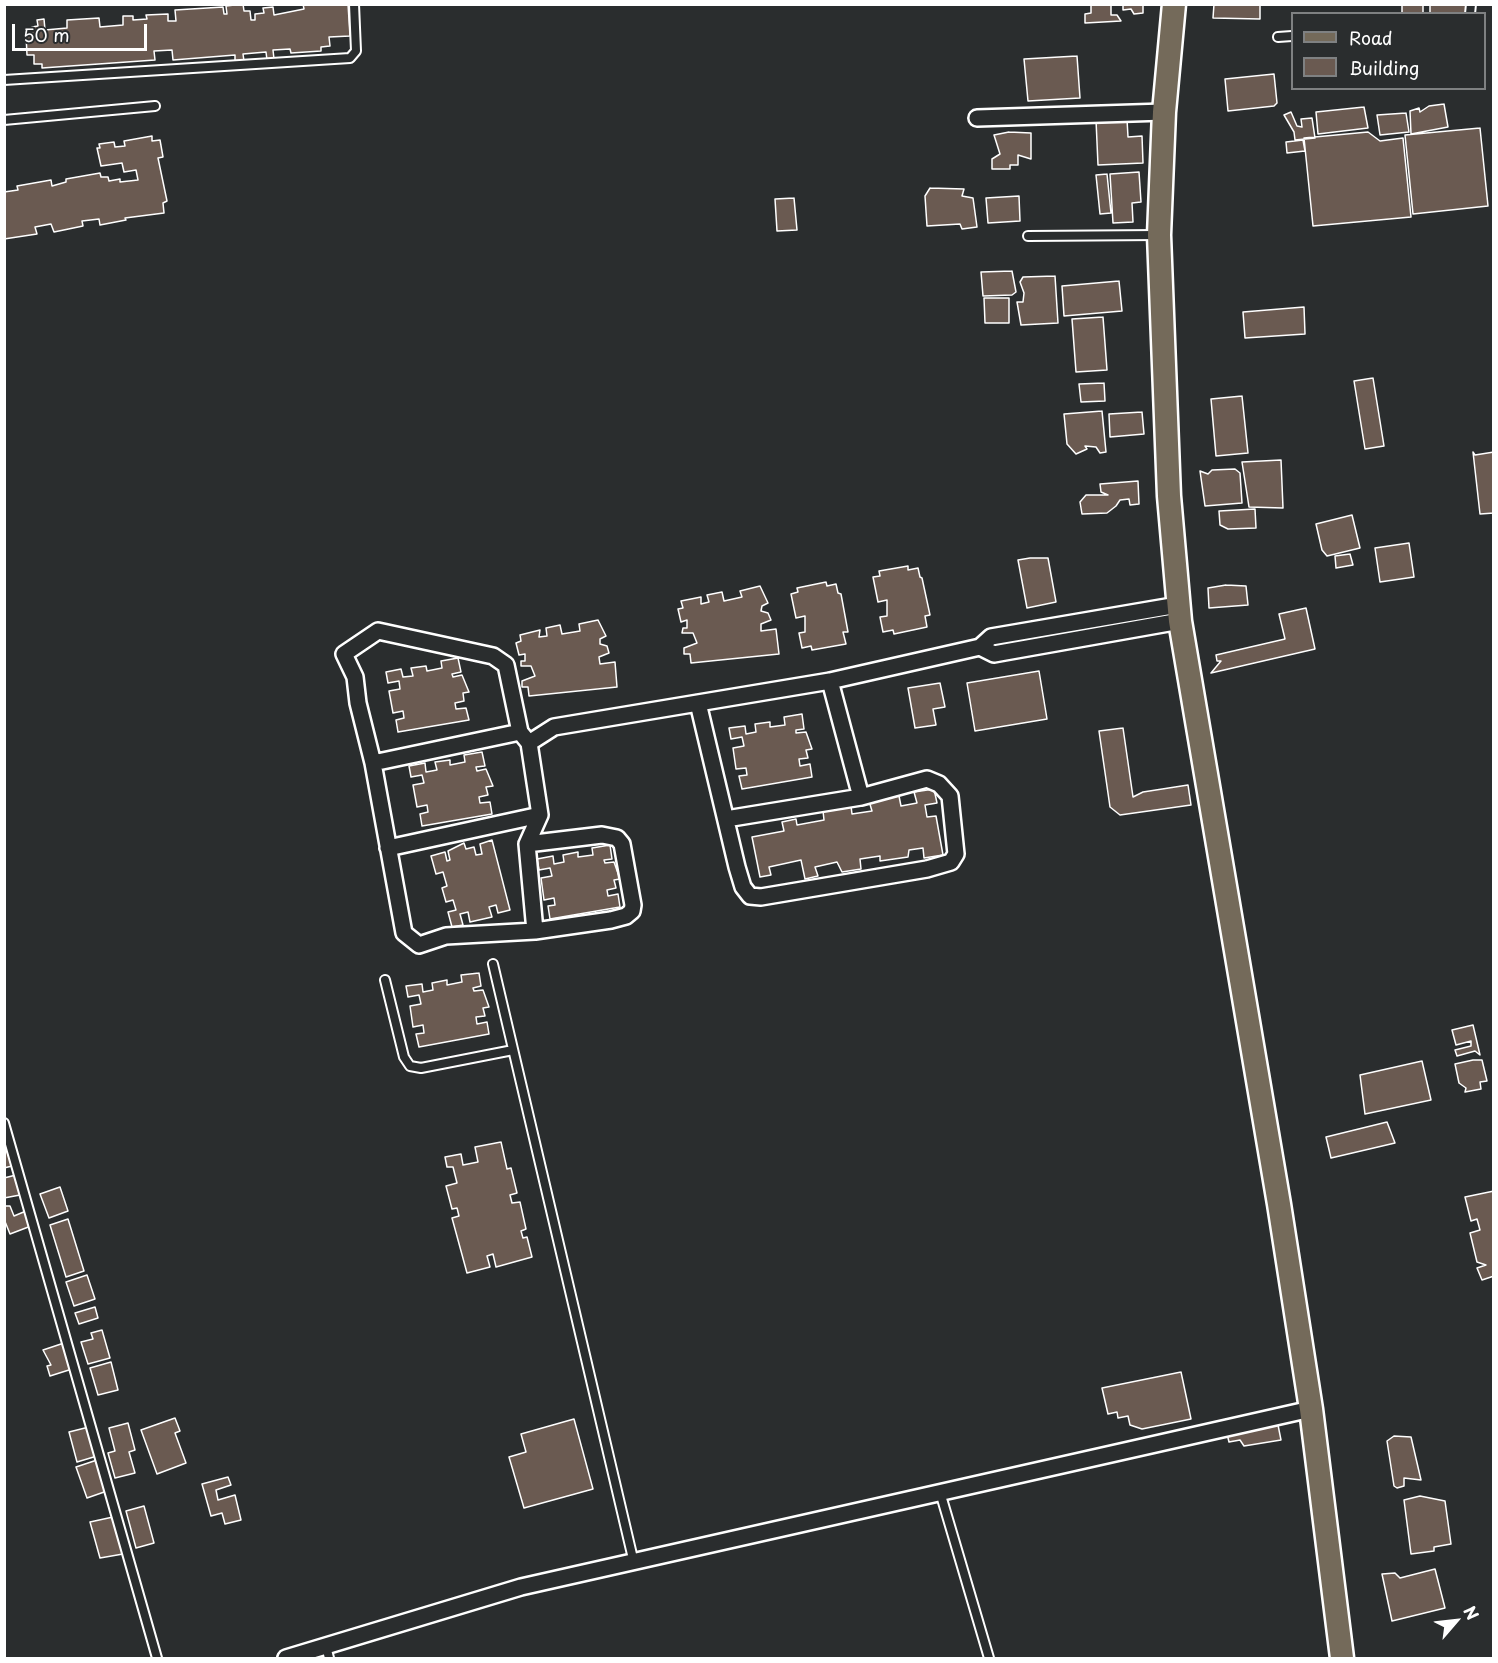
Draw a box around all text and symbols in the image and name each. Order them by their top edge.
scale bar [15,12,150,50]
legend [1291,12,1486,90]
text: 50 m [23,21,70,48]
text: Road [1349,24,1393,51]
text: Building [1349,54,1419,81]
north arrow [1426,1591,1486,1651]
text: N [1458,1601,1485,1624]

